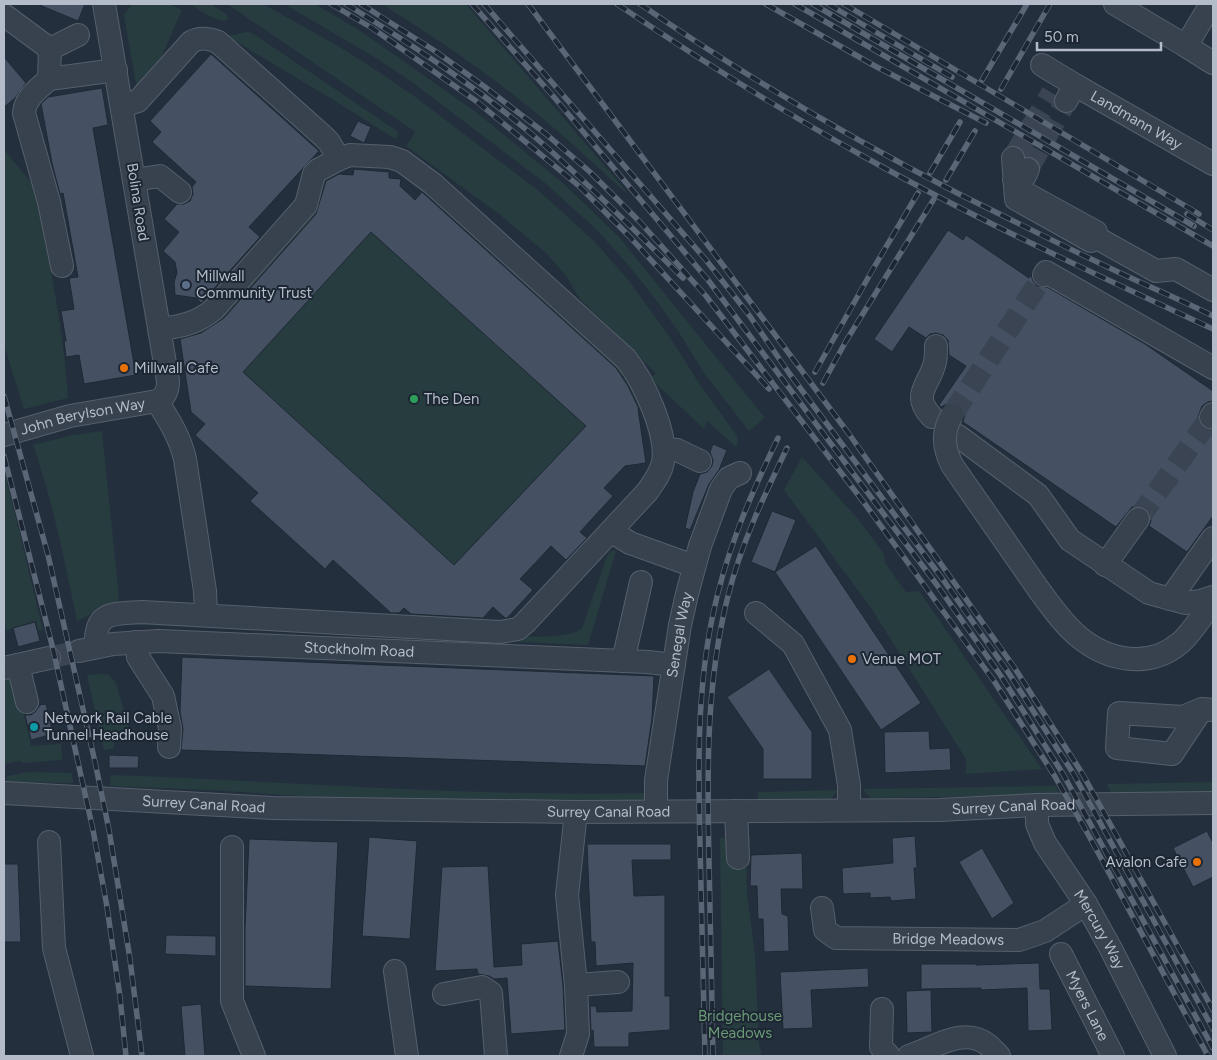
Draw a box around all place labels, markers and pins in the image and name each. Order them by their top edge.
place label: Millwall Community Trust [196,267,313,302]
marker: Millwall Community Trust [180,279,192,291]
place label: Millwall Cafe [134,359,218,377]
marker: Millwall Cafe [118,362,130,374]
place label: The Den [424,390,479,408]
marker: The Den [408,393,420,405]
place label: Venue MOT [862,650,942,668]
marker: Venue MOT [846,653,858,665]
place label: Network Rail Cable Tunnel Headhouse [44,709,172,744]
marker: Network Rail Cable Tunnel Headhouse [28,721,40,733]
place label: Avalon Cafe [1106,853,1187,871]
marker: Avalon Cafe [1191,856,1203,868]

